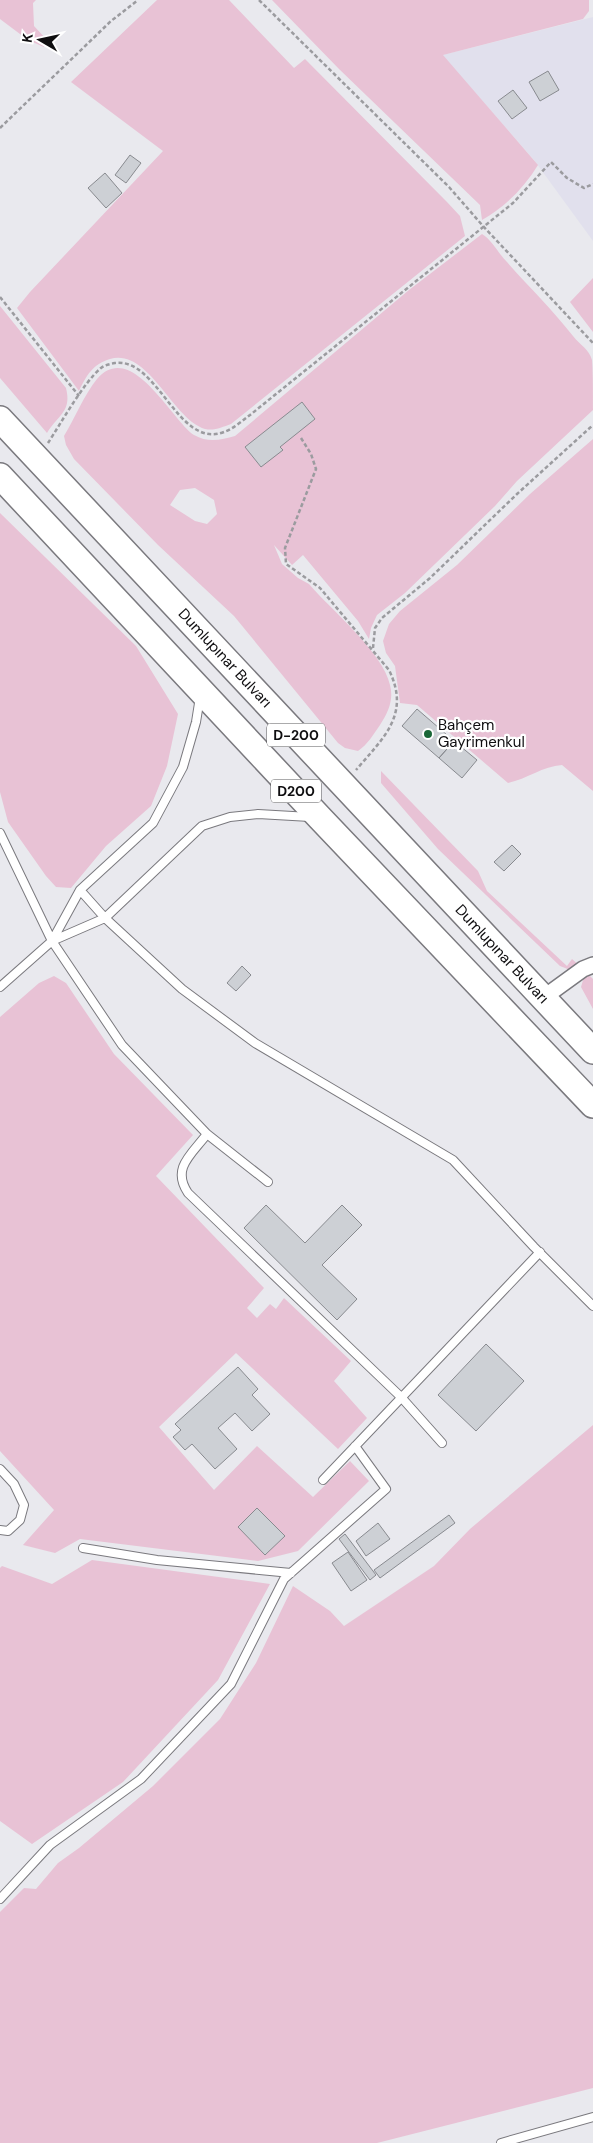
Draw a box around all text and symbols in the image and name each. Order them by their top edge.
north arrow [15,15,65,65]
text: K [18,32,37,44]
street label: Dumlupınar Bulvarı [174,604,276,712]
place label: Bahçem Gayrimenkul [438,715,525,752]
road number: D-200 [267,724,325,746]
marker: Bahçem Gayrimenkul [422,728,434,740]
road number: D200 [271,779,321,802]
street label: Dumlupınar Bulvarı [451,900,553,1008]

